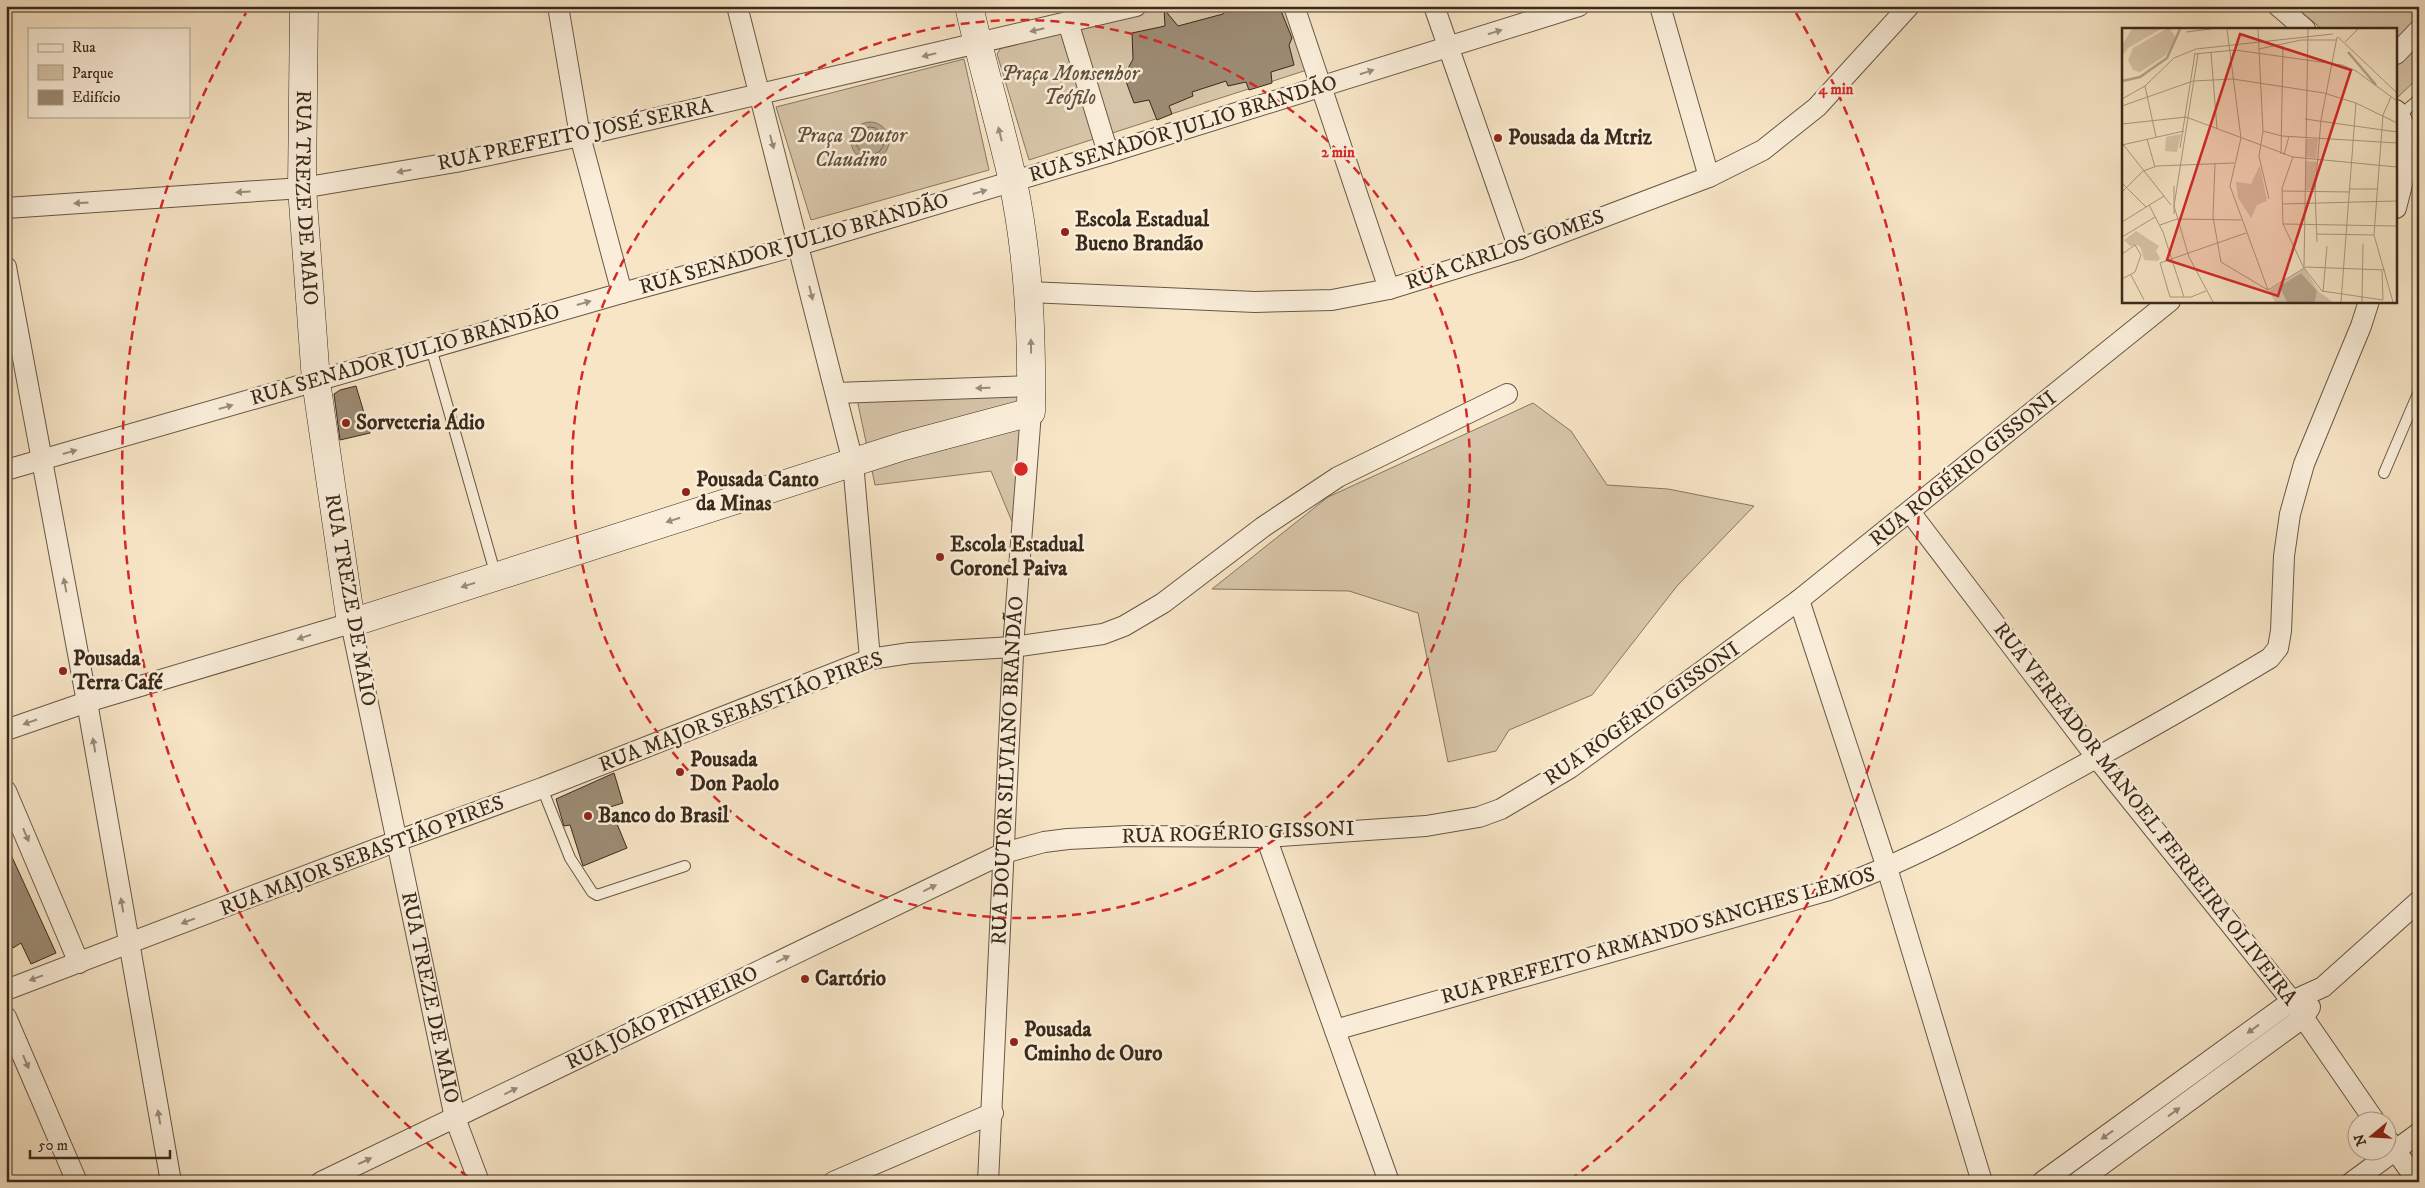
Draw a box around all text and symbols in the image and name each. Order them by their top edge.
one-way arrow [1030,26,1045,34]
one-way arrow [1487,27,1502,35]
legend [28,28,190,118]
inset map [2122,28,2398,302]
text: Rua [72,38,96,57]
one-way arrow [921,51,937,59]
park label: Praça Monsenhor Teófilo [1001,61,1140,111]
text: Parque [72,64,113,83]
one-way arrow [1360,67,1375,75]
street label: RUA SENADOR JULIO BRANDÃO [1025,68,1340,188]
text: 4 min [1818,80,1854,99]
text: Edifício [72,88,120,107]
street label: RUA TREZE DE MAIO [289,90,323,306]
street label: RUA PREFEITO JOSÉ SERRA [435,92,716,177]
park label: Praça Doutor Claudino [795,123,908,173]
place label: Pousada da Mtriz [1508,125,1653,151]
one-way arrow [996,126,1004,141]
marker: Pousada da Mtriz [1492,132,1504,144]
one-way arrow [768,134,776,149]
text: 2 min [1321,143,1355,162]
one-way arrow [395,167,411,175]
street label: RUA SENADOR JULIO BRANDÃO [636,185,952,301]
one-way arrow [972,187,987,195]
one-way arrow [235,188,251,196]
one-way arrow [72,199,88,207]
street label: RUA CARLOS GOMES [1402,204,1608,296]
place label: Escola Estadual Bueno Brandão [1075,207,1210,257]
marker: Escola Estadual Bueno Brandão [1059,226,1071,238]
one-way arrow [807,285,815,300]
street label: RUA SENADOR JULIO BRANDÃO [247,296,563,412]
one-way arrow [576,299,591,307]
one-way arrow [1027,338,1035,354]
one-way arrow [975,384,991,392]
street label: RUA ROGÉRIO GISSONI [1864,385,2062,552]
one-way arrow [219,402,234,410]
place label: Sorveteria Ádio [356,408,485,436]
marker: Sorveteria Ádio [340,417,352,429]
one-way arrow [63,448,78,456]
centre of rings [1012,460,1030,478]
place label: Pousada Canto da Minas [696,467,819,517]
marker: Pousada Canto da Minas [680,486,692,498]
street label: RUA TREZE DE MAIO [318,492,382,708]
one-way arrow [665,516,680,524]
place label: Escola Estadual Coronel Paiva [950,532,1085,582]
marker: Escola Estadual Coronel Paiva [934,551,946,563]
one-way arrow [61,577,69,593]
one-way arrow [461,582,476,590]
street label: RUA DOUTOR SILVIANO BRANDÃO [986,595,1030,946]
street label: RUA VEREADOR MANOEL FERREIRA OLIVEIRA [1987,617,2303,1011]
one-way arrow [297,633,312,641]
street label: RUA ROGÉRIO GISSONI [1538,636,1745,792]
street label: RUA MAJOR SEBASTIÃO PIRES [595,644,887,778]
place label: Pousada Terra Café [72,646,163,696]
marker: Pousada Terra Café [57,665,69,677]
one-way arrow [22,718,37,726]
one-way arrow [90,736,98,752]
place label: Pousada Don Paolo [690,747,779,797]
marker: Pousada Don Paolo [674,766,686,778]
street label: RUA MAJOR SEBASTIÃO PIRES [216,788,508,922]
place label: Banco do Brasil [598,803,729,829]
marker: Banco do Brasil [582,810,594,822]
street label: RUA ROGÉRIO GISSONI [1121,815,1355,850]
one-way arrow [23,828,31,842]
street label: RUA PREFEITO ARMANDO SANCHES LEMOS [1438,861,1878,1011]
one-way arrow [923,884,937,892]
street label: RUA TREZE DE MAIO [395,889,465,1106]
one-way arrow [117,897,125,913]
one-way arrow [181,918,196,925]
one-way arrow [776,955,791,963]
street label: RUA JOÃO PINHEIRO [561,958,762,1076]
place label: Cartório [815,966,886,992]
marker: Cartório [799,973,811,985]
one-way arrow [29,975,44,982]
place label: Pousada Cminho de Ouro [1024,1017,1162,1067]
one-way arrow [2246,1024,2260,1034]
marker: Pousada Cminho de Ouro [1008,1036,1020,1048]
one-way arrow [22,1055,30,1069]
one-way arrow [504,1087,518,1095]
one-way arrow [2167,1107,2181,1117]
one-way arrow [154,1108,162,1124]
north arrow [2348,1110,2398,1160]
scale bar [30,1128,170,1160]
one-way arrow [2100,1130,2114,1140]
text: N [2350,1131,2371,1148]
text: 50 m [38,1136,68,1155]
one-way arrow [358,1157,372,1165]

